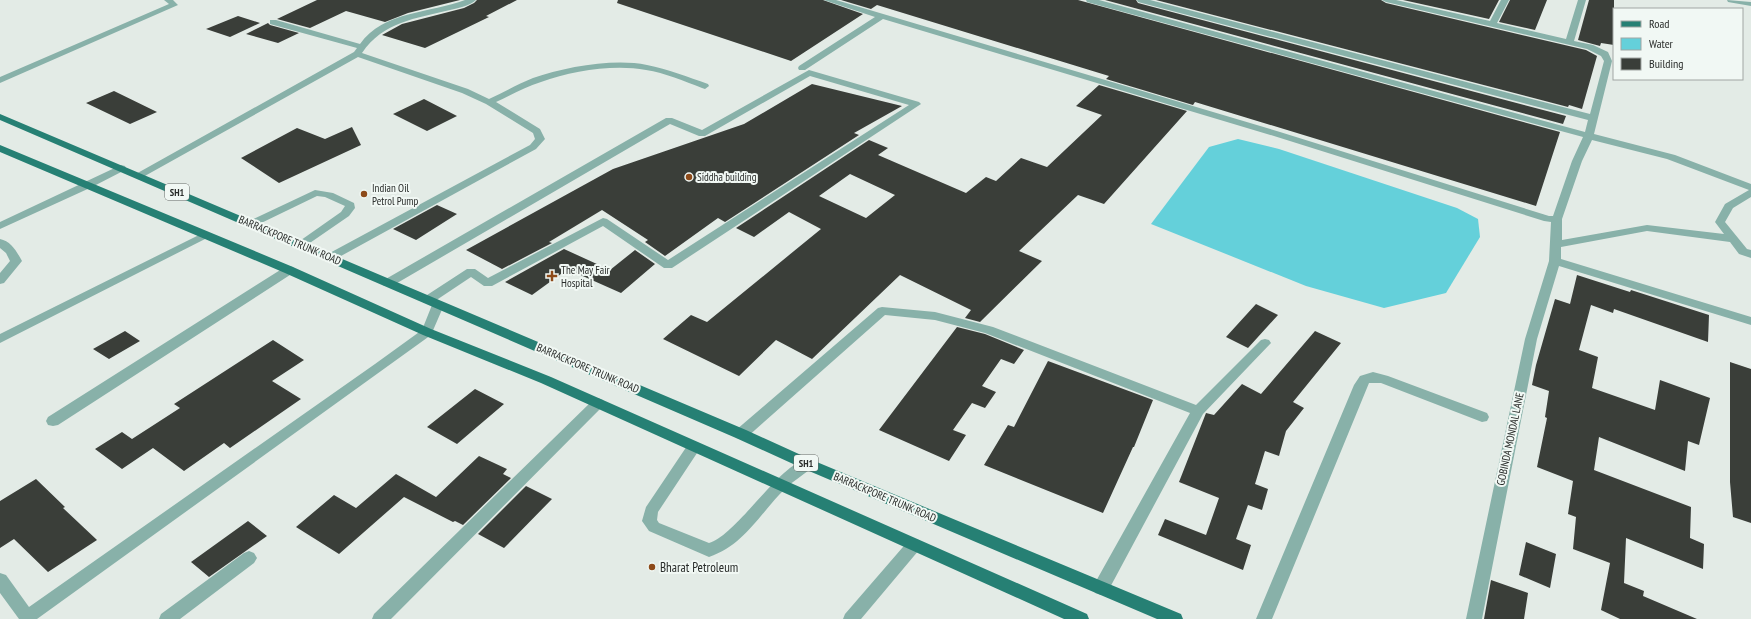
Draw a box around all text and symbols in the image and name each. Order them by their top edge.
legend [1613,8,1743,80]
text: Road [1649,16,1669,31]
text: Water [1649,36,1674,51]
text: Building [1649,56,1684,71]
place label: Siddha building [697,170,757,184]
marker: Siddha building [684,172,694,182]
place label: Indian Oil Petrol Pump [372,181,418,208]
road number: SH1 [165,184,189,200]
marker: Indian Oil Petrol Pump [359,189,369,199]
street label: BARRACKPORE TRUNK ROAD [237,212,344,268]
place label: The May Fair Hospital [561,263,610,290]
marker: The May Fair Hospital [546,270,558,282]
street label: BARRACKPORE TRUNK ROAD [535,340,642,396]
street label: GOBINDA MONDAL LANE [1493,391,1527,487]
road number: SH1 [794,455,818,471]
street label: BARRACKPORE TRUNK ROAD [832,469,939,525]
place label: Bharat Petroleum [660,559,738,576]
marker: Bharat Petroleum [647,562,657,572]

